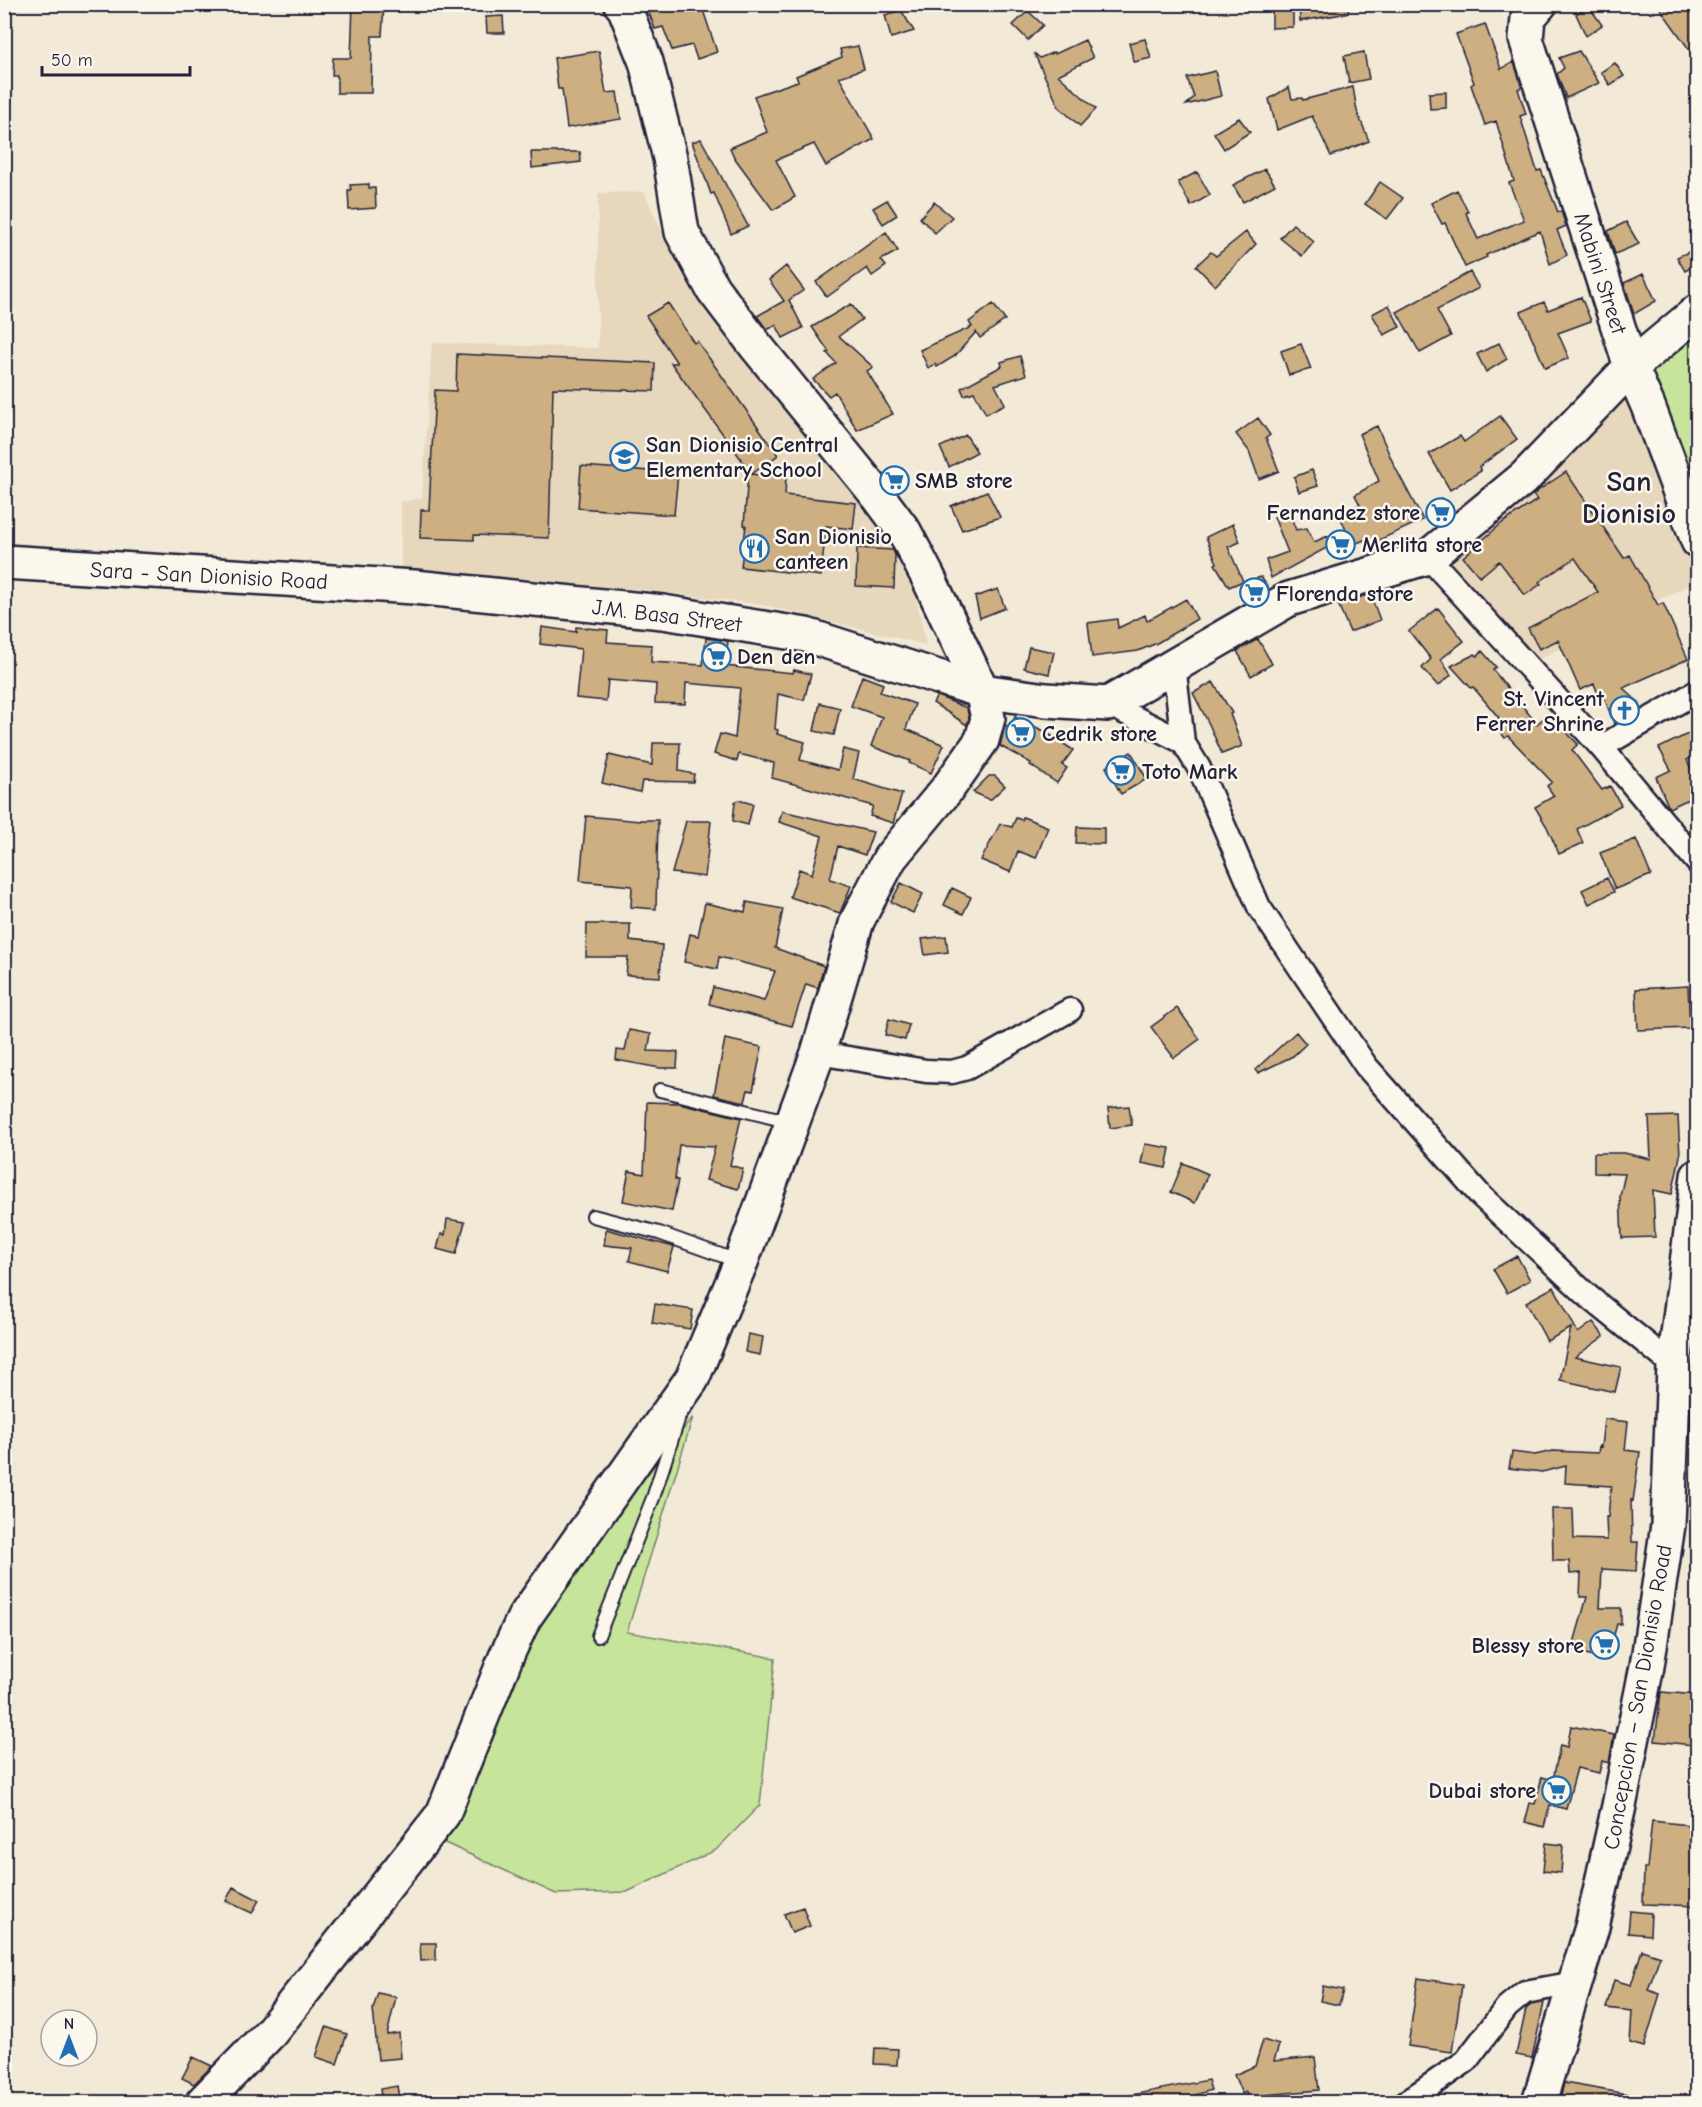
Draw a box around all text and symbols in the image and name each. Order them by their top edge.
scale bar [42,39,190,77]
text: 50 m [51,50,93,71]
street label: Mabini Street [1568,209,1632,338]
place label: San Dionisio Central Elementary School [646,432,838,483]
school or university icon: San Dionisio Central Elementary School [609,441,641,473]
supermarket icon: SMB store [878,464,910,496]
district label: San Dionisio [1582,466,1676,530]
place label: SMB store [915,468,1013,494]
supermarket icon: Fernandez store [1425,496,1457,528]
place label: Fernandez store [1267,500,1420,526]
place label: San Dionisio canteen [775,524,892,575]
supermarket icon: Merlita store [1325,528,1357,560]
place label: Merlita store [1362,532,1482,558]
restaurant icon: San Dionisio canteen [738,533,770,565]
street label: Sara - San Dionisio Road [89,557,328,595]
supermarket icon: Florenda store [1239,577,1271,609]
place label: Florenda store [1276,581,1413,607]
street label: J.M. Basa Street [591,594,744,638]
supermarket icon: Den den [700,640,732,672]
place label: Den den [737,644,816,670]
place label: St. Vincent Ferrer Shrine [1475,686,1605,737]
church icon: St. Vincent Ferrer Shrine [1609,695,1641,727]
supermarket icon: Cedrik store [1005,717,1037,749]
place label: Cedrik store [1042,721,1157,747]
supermarket icon: Toto Mark [1105,755,1137,787]
place label: Toto Mark [1142,759,1238,785]
street label: Concepcion – San Dionisio Road [1598,1543,1678,1852]
supermarket icon: Blessy store [1589,1629,1621,1661]
place label: Blessy store [1472,1633,1584,1659]
supermarket icon: Dubai store [1541,1774,1573,1806]
place label: Dubai store [1429,1778,1536,1804]
north arrow [39,2008,99,2068]
text: N [64,2015,74,2033]

